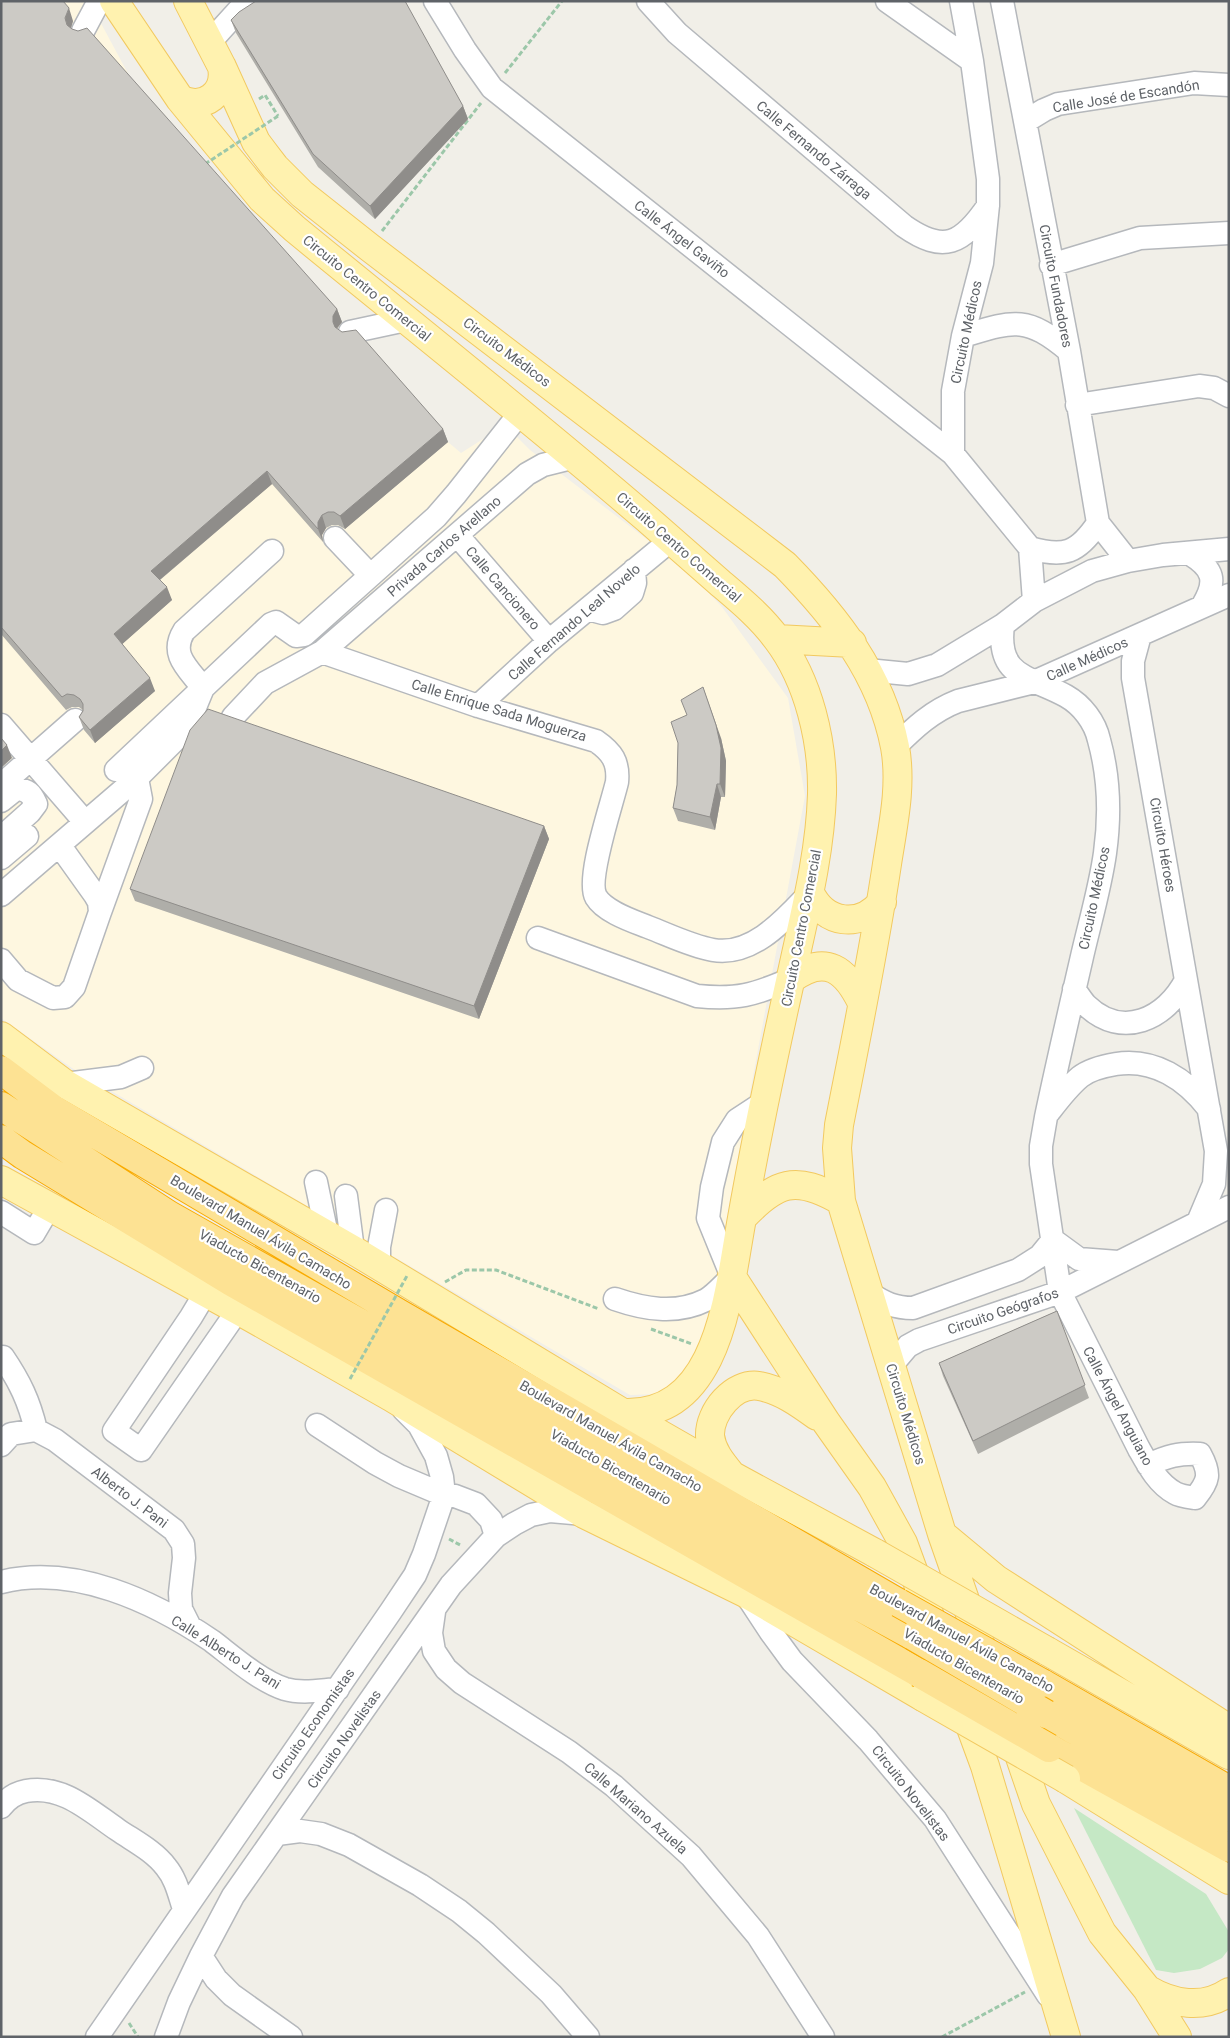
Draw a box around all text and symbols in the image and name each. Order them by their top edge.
street label: Calle José de Escandón [1051,76,1201,116]
street label: Calle Fernando Zárraga [753,97,875,203]
street label: Calle Ángel Gaviño [631,196,733,281]
street label: Circuito Fundadores [1036,223,1076,349]
street label: Circuito Centro Comercial [300,232,434,344]
street label: Circuito Médicos [947,279,985,385]
street label: Circuito Médicos [460,314,554,390]
street label: Circuito Centro Comercial [614,489,744,605]
street label: Privada Carlos Arellano [384,492,504,600]
street label: Calle Cancionero [462,543,544,633]
street label: Calle Fernando Leal Novelo [505,560,643,684]
street label: Calle Médicos [1044,634,1130,684]
street label: Calle Enrique Sada Moguerza [410,676,588,744]
street label: Circuito Héroes [1147,796,1179,894]
street label: Circuito Médicos [1075,845,1113,951]
street label: Circuito Centro Comercial [778,848,824,1008]
street label: Boulevard Manuel Ávila Camacho [168,1171,355,1292]
street label: Viaducto Bicentenario [196,1226,324,1306]
street label: Circuito Geógrafos [945,1284,1061,1338]
street label: Calle Ángel Anguiano [1080,1343,1157,1468]
street label: Circuito Médicos [883,1361,929,1467]
street label: Boulevard Manuel Ávila Camacho [517,1376,706,1495]
street label: Viaducto Bicentenario [548,1426,674,1508]
street label: Alberto J. Pani [89,1463,171,1531]
street label: Boulevard Manuel Ávila Camacho [867,1580,1057,1695]
street label: Calle Alberto J. Pani [168,1612,284,1692]
street label: Viaducto Bicentenario [901,1625,1027,1707]
street label: Circuito Economistas [268,1665,358,1783]
street label: Circuito Novelistas [304,1687,384,1791]
street label: Circuito Novelistas [869,1742,953,1844]
street label: Calle Mariano Azuela [581,1759,691,1857]

